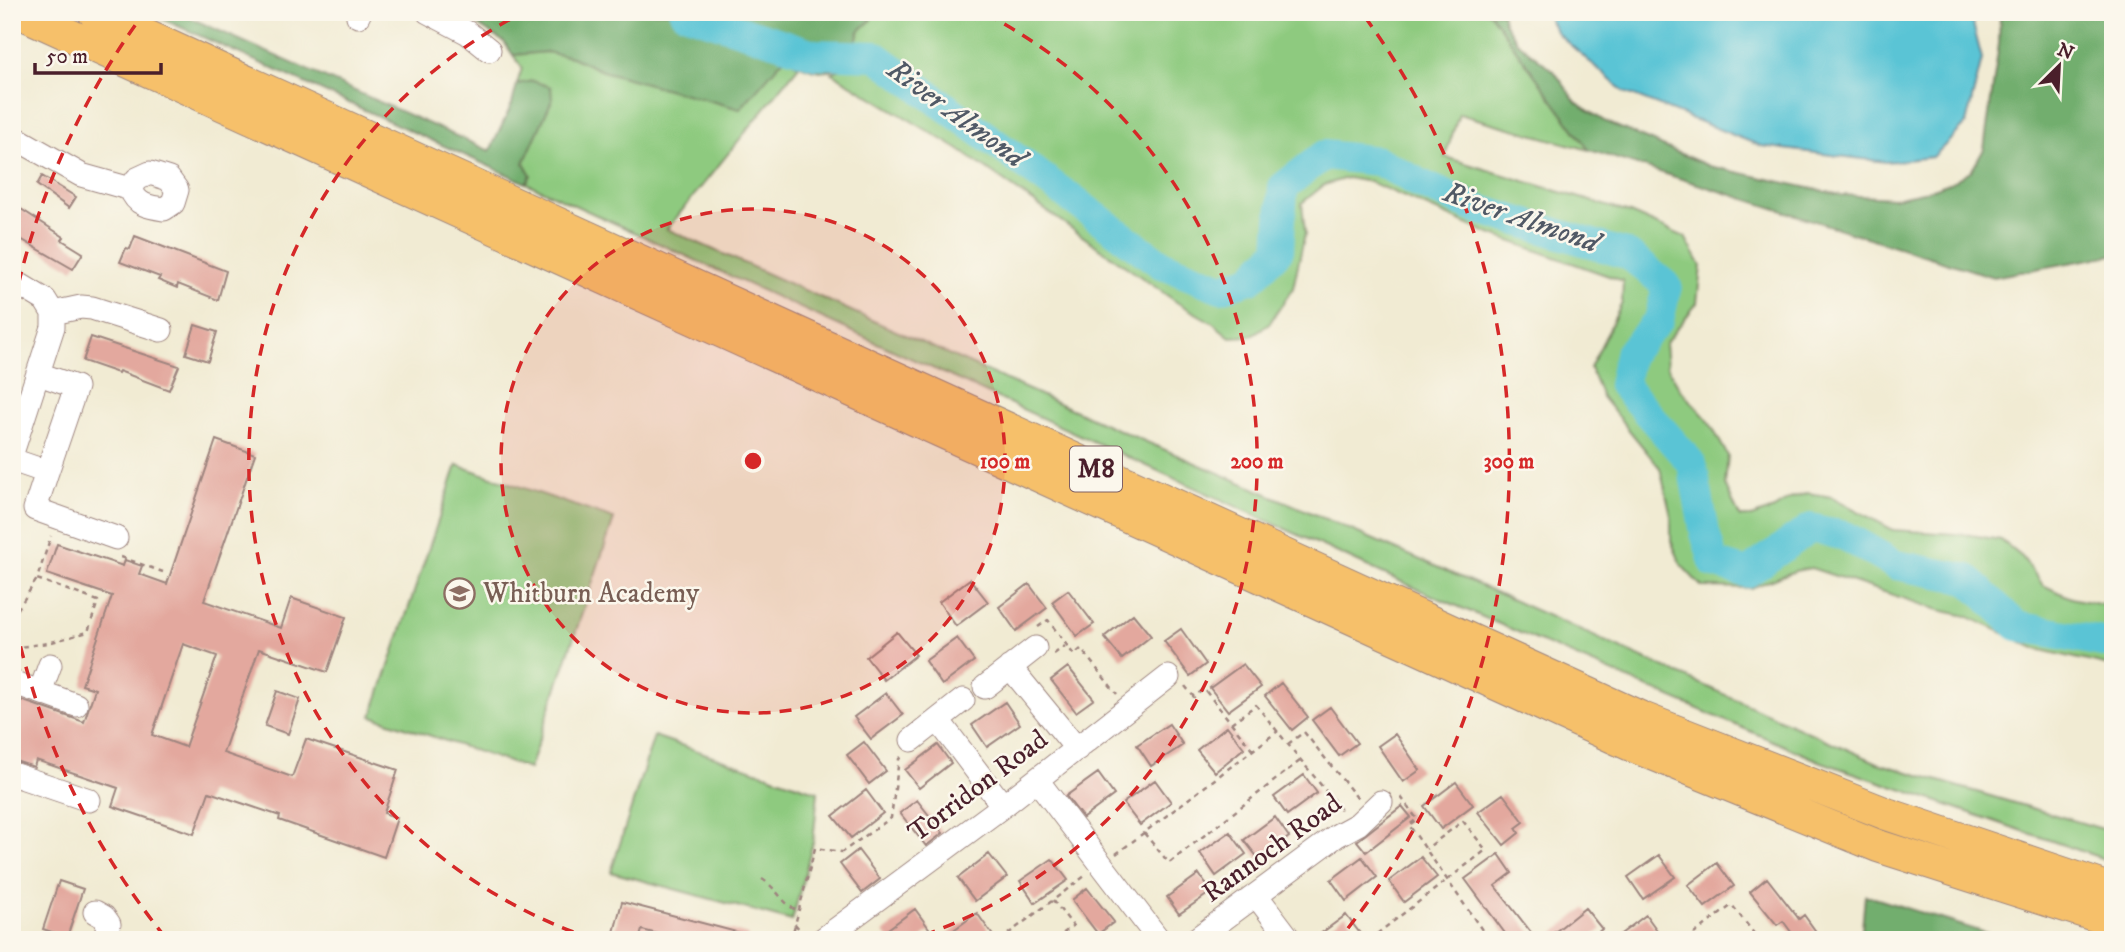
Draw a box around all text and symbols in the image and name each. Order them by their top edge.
scale bar [35,32,161,76]
north arrow [2024,32,2094,102]
text: N [2053,38,2077,66]
text: 50 m [46,44,88,70]
water label: River Almond [879,51,1036,179]
water label: River Almond [1438,174,1608,263]
road number: M8 [1070,446,1122,491]
centre of rings [741,449,765,473]
text: 100 m [980,449,1030,475]
text: 200 m [1230,449,1284,475]
text: 300 m [1484,449,1535,475]
school or university icon: Whitburn Academy [443,576,477,610]
place label: Whitburn Academy [482,576,700,611]
street label: Torridon Road [901,722,1055,850]
street label: Rannoch Road [1195,786,1349,910]

